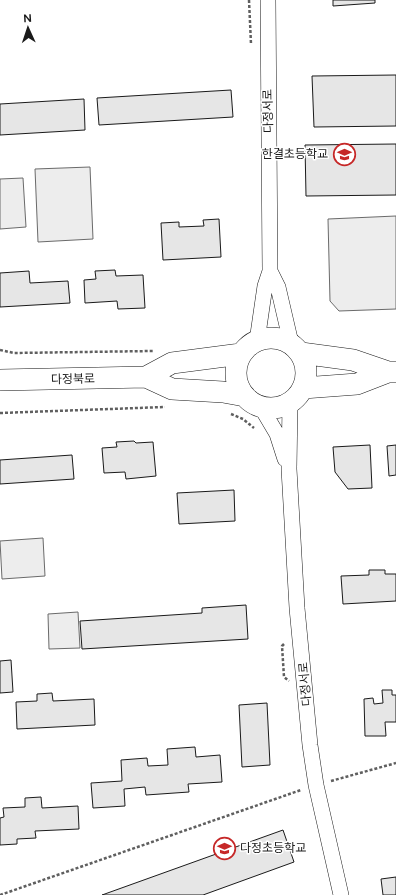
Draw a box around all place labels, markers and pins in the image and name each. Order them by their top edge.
school or university icon: 한결초등학교 [331,141,357,167]
place label: 한결초등학교 [262,147,328,161]
school or university icon: 다정초등학교 [211,835,237,861]
place label: 다정초등학교 [240,841,306,855]

